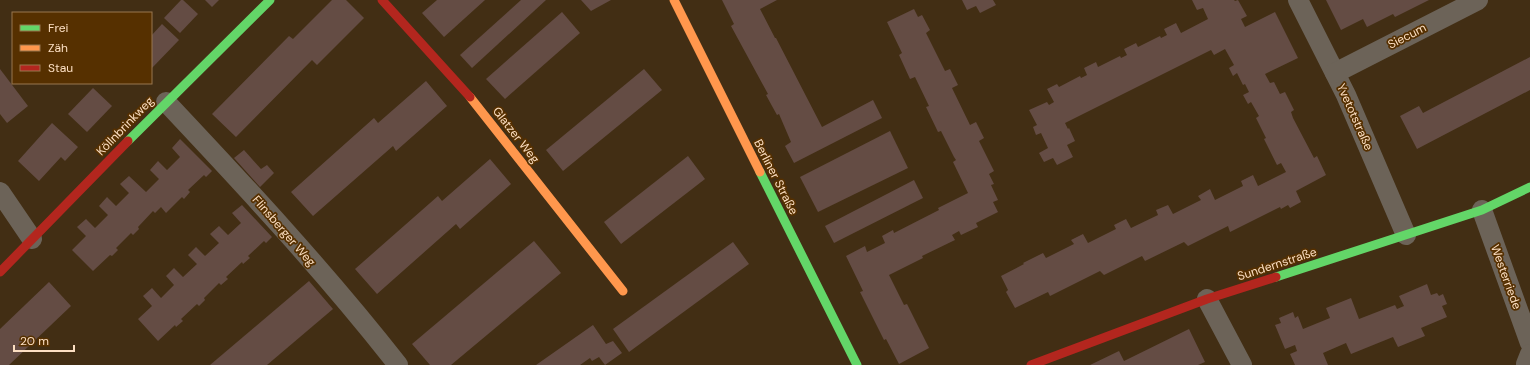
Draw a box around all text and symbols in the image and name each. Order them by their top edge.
legend [12,12,152,84]
text: Frei [48,20,68,36]
street label: Siecum [1385,20,1429,52]
text: Zäh [48,40,68,56]
text: Stau [48,60,73,76]
street label: Yvetotstraße [1333,81,1377,153]
street label: Köllnbrinkweg [93,93,157,159]
street label: Glatzer Weg [489,104,543,167]
street label: Berliner Straße [750,137,802,218]
street label: Flinsberger Weg [249,192,319,270]
street label: Westerriede [1487,242,1525,312]
street label: Sundernstraße [1235,244,1319,284]
scale bar [14,327,74,353]
text: 20 m [20,333,49,349]

